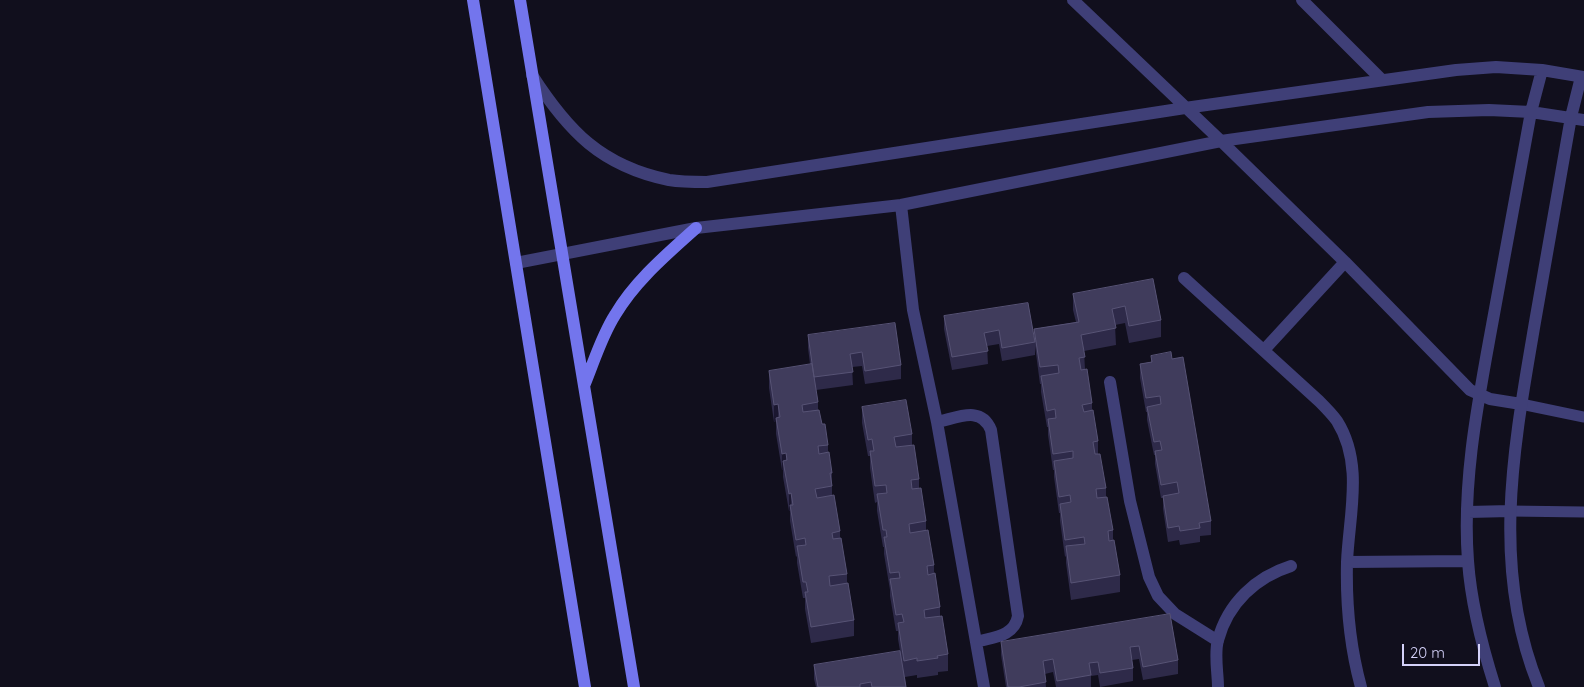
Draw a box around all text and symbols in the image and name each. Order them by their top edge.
scale bar [1404,634,1482,666]
text: 20 m [1410,643,1445,662]

